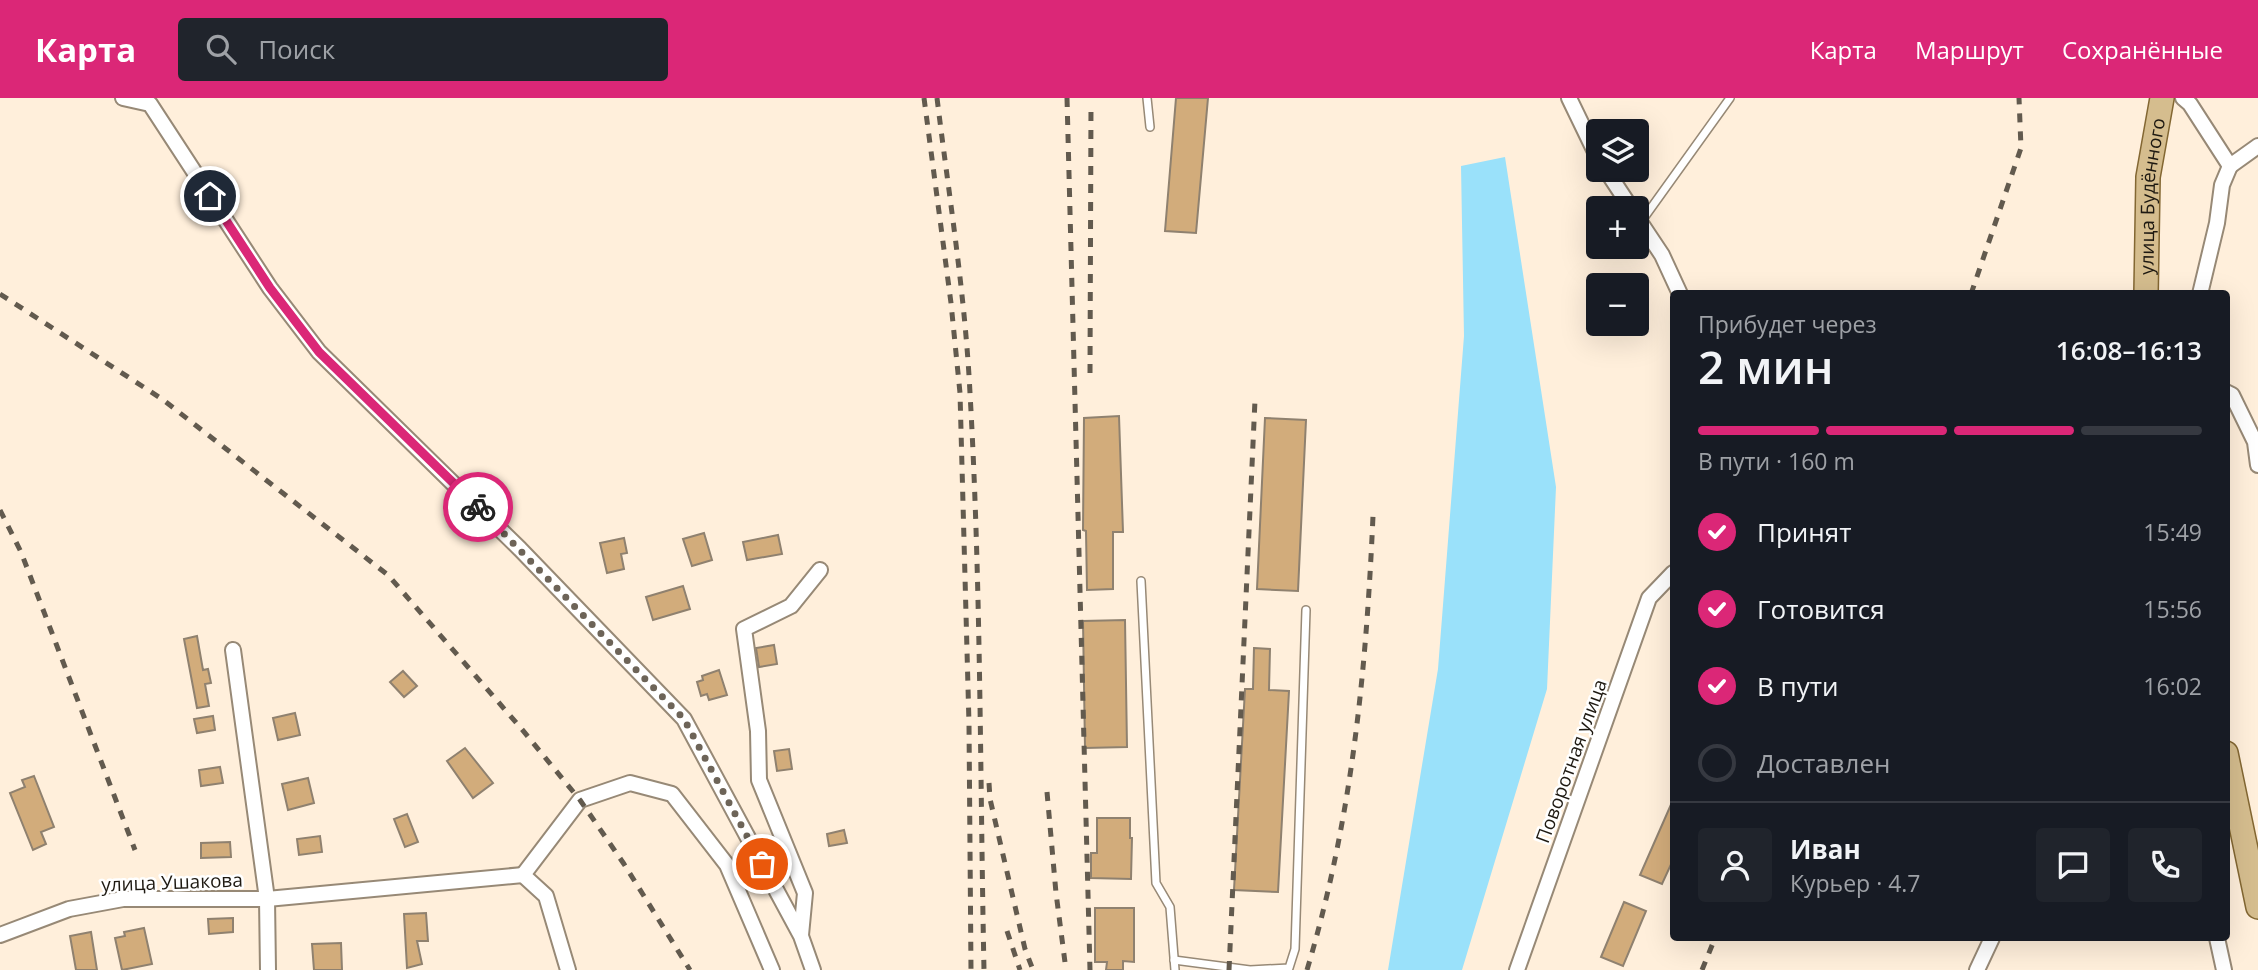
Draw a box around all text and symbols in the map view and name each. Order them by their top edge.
search box [178,18,668,81]
text: Карта [35,27,136,72]
icon: search [202,30,240,68]
text: Поиск [258,31,335,67]
text: Карта [1810,33,1877,66]
text: Маршрут [1915,33,2024,66]
text: Сохранённые [2062,33,2223,66]
street label: улица Будённого [2133,116,2171,275]
map controls [1586,119,1649,336]
button: layers [1586,119,1649,182]
pin [180,166,240,226]
icon: home [191,177,229,215]
button: + [1586,196,1649,259]
button: − [1586,273,1649,336]
text: Прибудет через [1698,308,1877,340]
text: 16:08–16:13 [2056,332,2202,368]
text: 2 мин [1698,335,1834,397]
text: В пути · 160 m [1698,445,1855,477]
courier [443,472,513,542]
icon: bike [459,488,497,526]
icon: check [1698,513,1736,551]
text: Принят [1757,514,1851,550]
text: 15:49 [2143,516,2202,548]
icon: check [1698,590,1736,628]
text: Готовится [1757,591,1885,627]
text: 15:56 [2143,593,2202,625]
icon: check [1698,667,1736,705]
text: В пути [1757,668,1838,704]
text: 16:02 [2143,670,2202,702]
street label: Поворотная улица [1529,675,1613,847]
text: Доставлен [1757,745,1890,781]
button: person [1698,828,1772,902]
button: chat [2036,828,2110,902]
button: phone [2128,828,2202,902]
text: Иван [1790,831,1861,867]
pin [732,834,792,894]
icon: bag [743,845,781,883]
street label: улица Ушакова [101,867,243,897]
text: Курьер · 4.7 [1790,867,1921,899]

